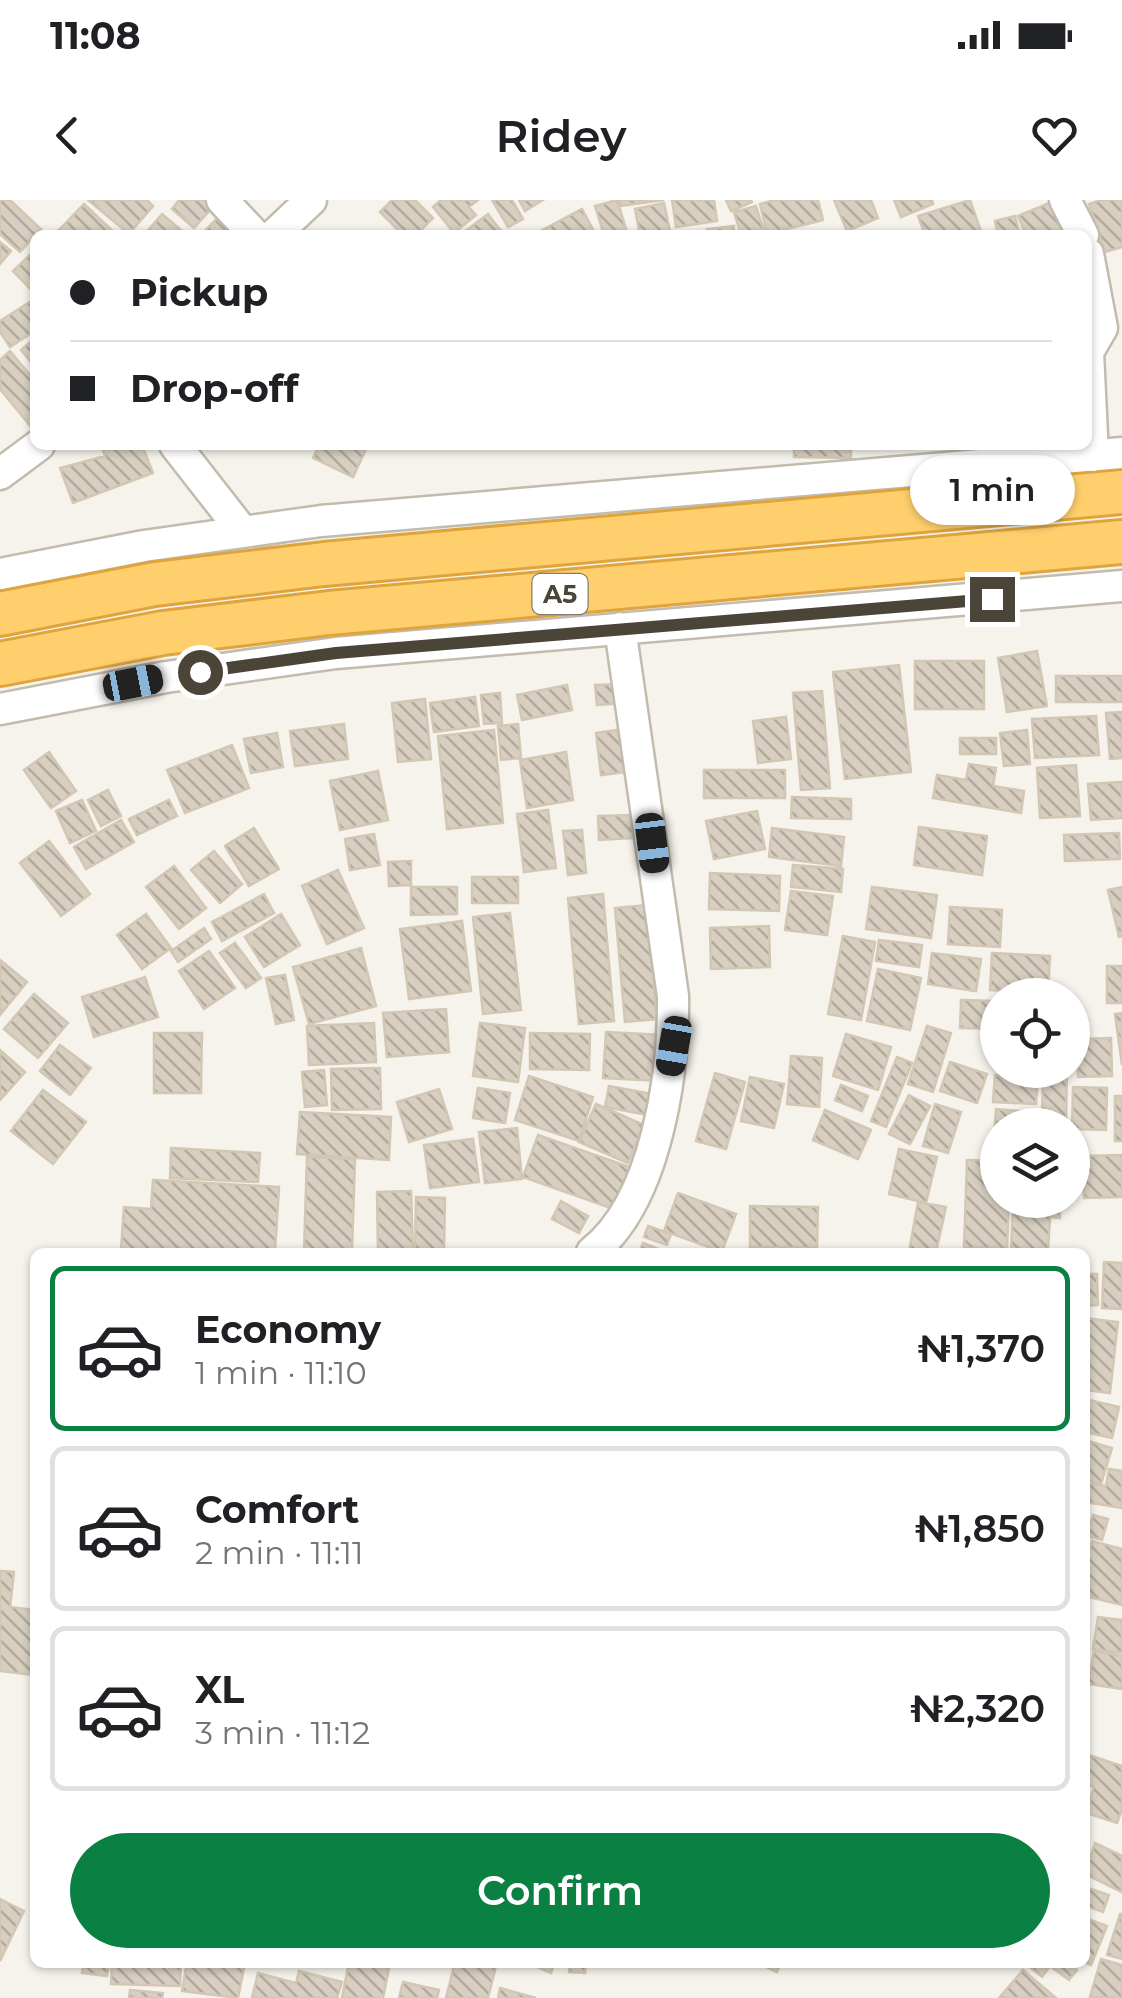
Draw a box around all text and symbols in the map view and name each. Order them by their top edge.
text: 11:08 [50,12,141,59]
icon: back [40,108,95,163]
text: Ridey [496,108,626,163]
icon: heart [1027,108,1082,163]
text: Pickup [130,269,268,316]
text: Drop-off [130,365,299,412]
callout: 1 min [910,454,1074,524]
text: 1 min [950,470,1035,509]
road number: A5 [532,574,588,614]
route end [970,577,1015,622]
route start [178,650,223,695]
car [101,663,165,703]
car [633,811,671,875]
map controls [980,978,1090,1218]
button: locate [980,978,1090,1088]
car [654,1014,694,1078]
button: layers [980,1108,1090,1218]
icon: car [75,1304,165,1394]
text: Economy [195,1306,381,1353]
text: ₦1,370 [917,1325,1045,1372]
text: 1 min · 11:10 [195,1353,367,1392]
icon: car [75,1484,165,1574]
text: Comfort [195,1486,359,1533]
text: ₦1,850 [914,1505,1045,1552]
text: 2 min · 11:11 [195,1533,364,1572]
icon: car [75,1664,165,1754]
text: XL [195,1666,244,1713]
text: ₦2,320 [910,1685,1045,1732]
text: 3 min · 11:12 [195,1713,370,1752]
button: Confirm [70,1833,1050,1948]

